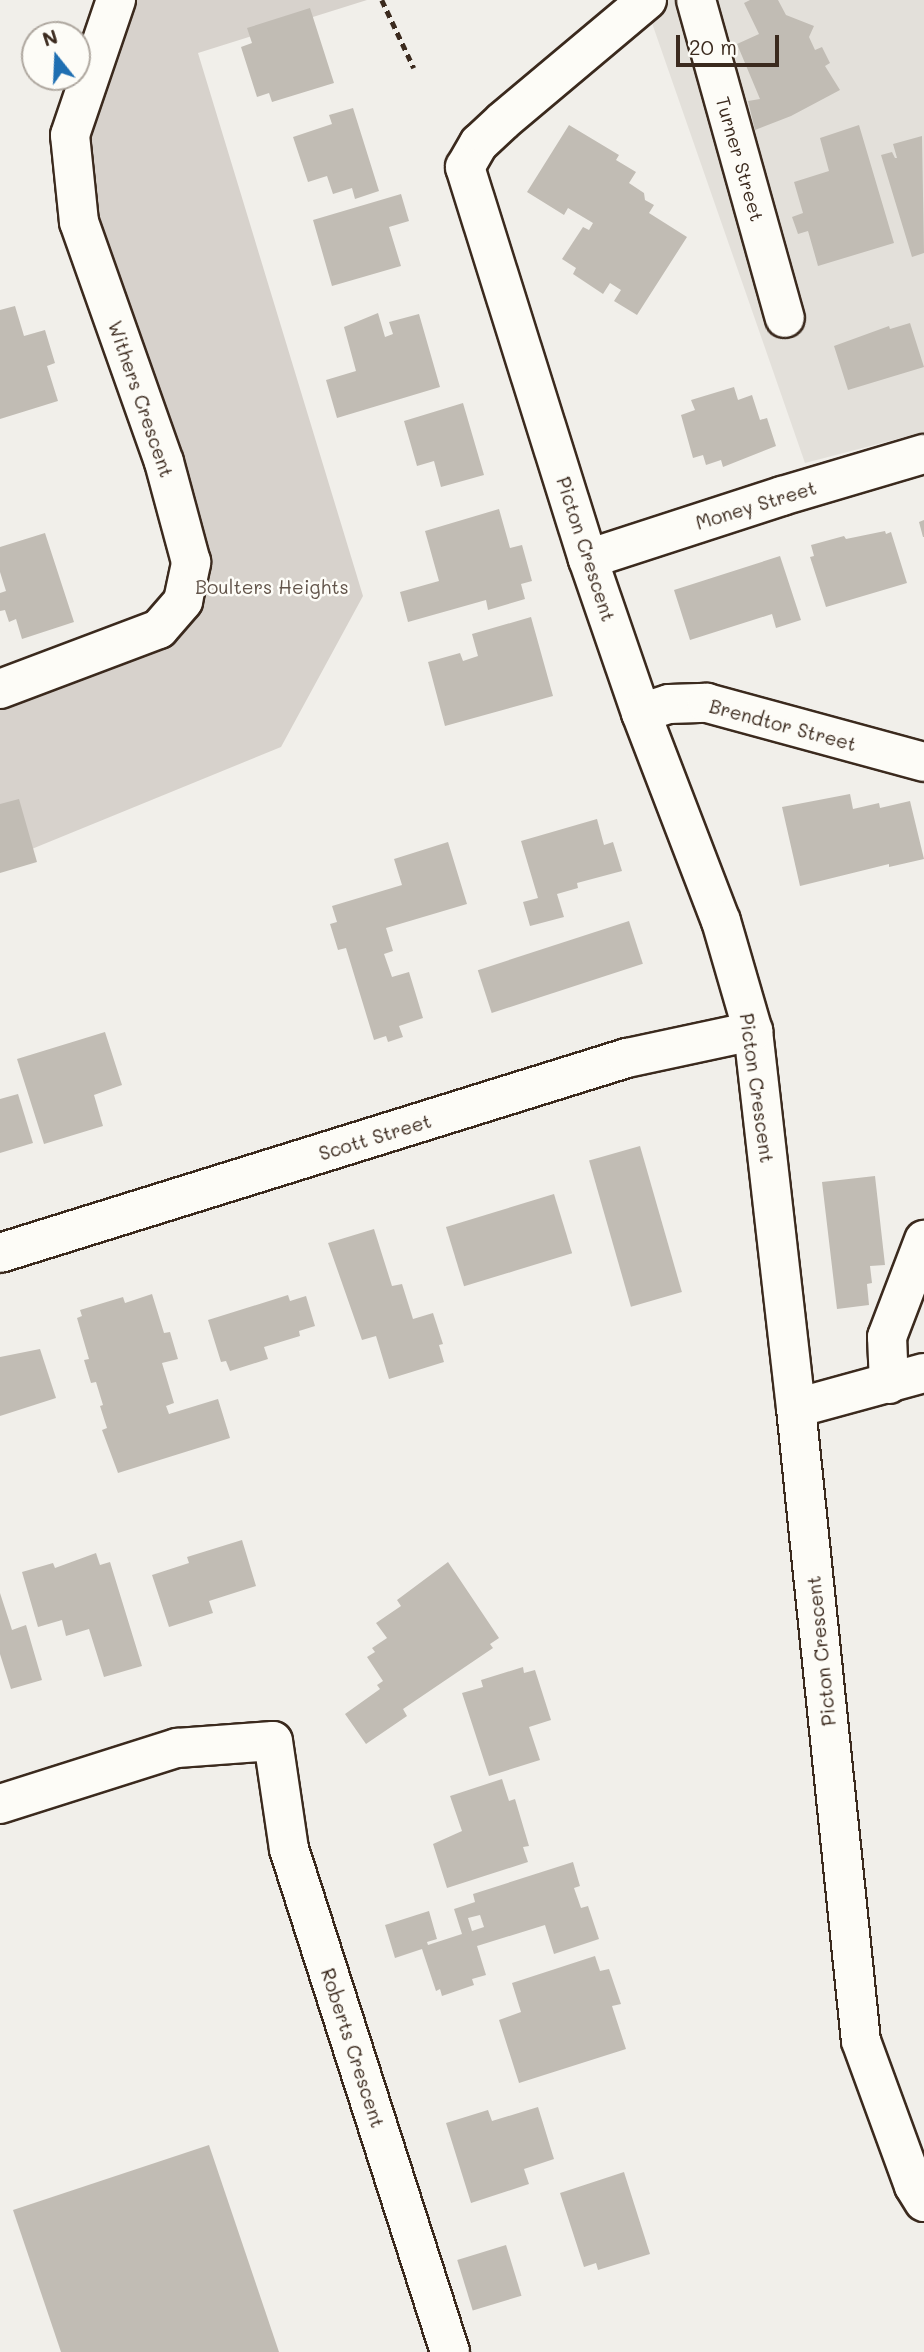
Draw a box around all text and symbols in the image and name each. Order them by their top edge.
north arrow [21,21,91,91]
scale bar [679,21,782,65]
text: N [39,23,61,52]
text: 20 m [689,33,737,60]
street label: Turner Street [711,94,769,224]
street label: Withers Crescent [104,318,178,480]
street label: Picton Crescent [552,474,620,624]
street label: Money Street [693,476,819,534]
park label: Boulters Heights [195,576,349,598]
street label: Brendtor Street [707,694,859,756]
street label: Picton Crescent [735,1012,779,1164]
street label: Scott Street [316,1109,434,1165]
street label: Picton Crescent [802,1575,840,1727]
street label: Roberts Crescent [316,1965,390,2131]

